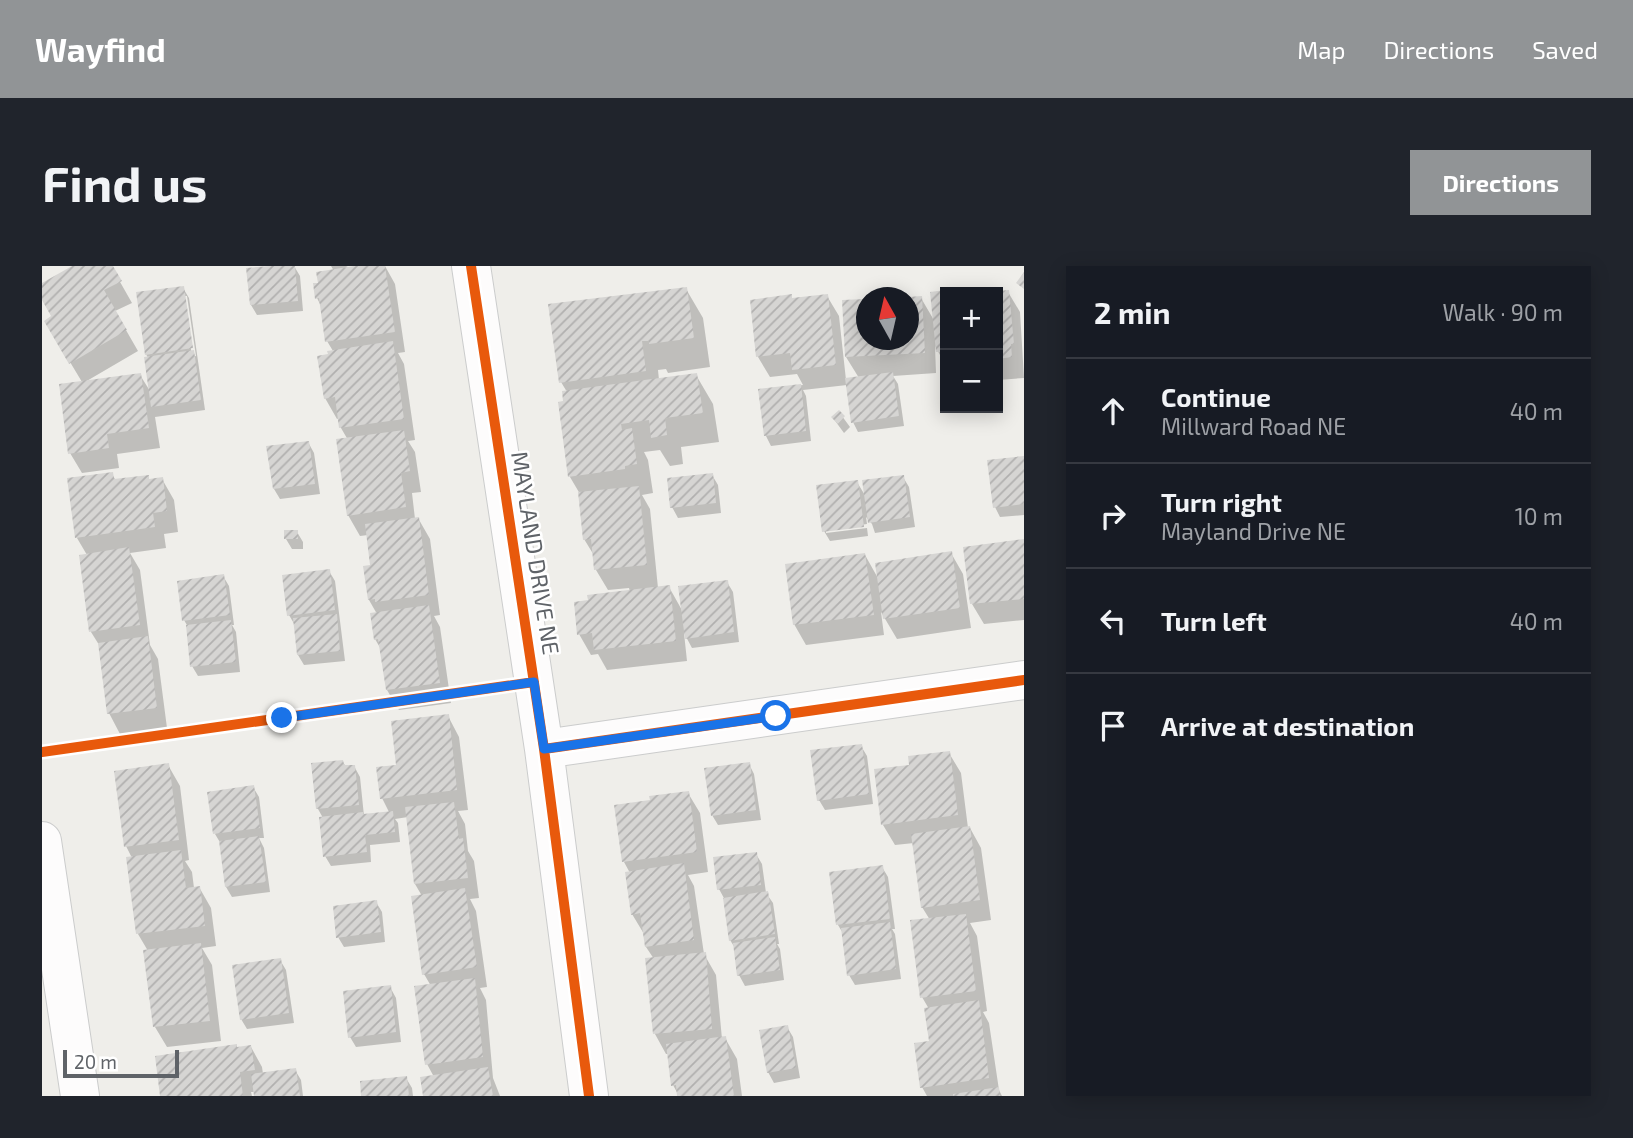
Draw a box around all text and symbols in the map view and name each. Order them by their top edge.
text: Wayfind [35,29,166,69]
text: Map [1297,35,1345,64]
text: Directions [1383,35,1494,64]
text: Saved [1532,35,1598,64]
button: Directions [1410,150,1591,215]
text: Find us [42,153,207,212]
north arrow [856,287,919,350]
map controls [940,287,1003,413]
button: + [940,287,1003,350]
text: 2 min [1094,294,1171,330]
text: Walk · 90 m [1443,298,1563,326]
button: − [940,350,1003,413]
text: Continue [1161,381,1271,412]
icon: ahead [1094,392,1132,430]
text: 40 m [1510,397,1563,425]
text: Millward Road NE [1161,412,1346,440]
street label: MAYLAND DRIVE NE [506,449,566,657]
text: Turn right [1161,486,1282,517]
icon: right [1094,497,1132,535]
text: 10 m [1515,502,1563,530]
text: Mayland Drive NE [1161,517,1346,545]
icon: left [1094,602,1132,640]
text: Turn left [1161,605,1267,636]
text: 40 m [1510,607,1563,635]
route start [760,700,791,731]
route end [266,702,297,733]
icon: arrive [1094,707,1132,745]
text: Arrive at destination [1161,710,1414,741]
scale bar [63,1047,178,1079]
text: 20 m [74,1050,117,1073]

